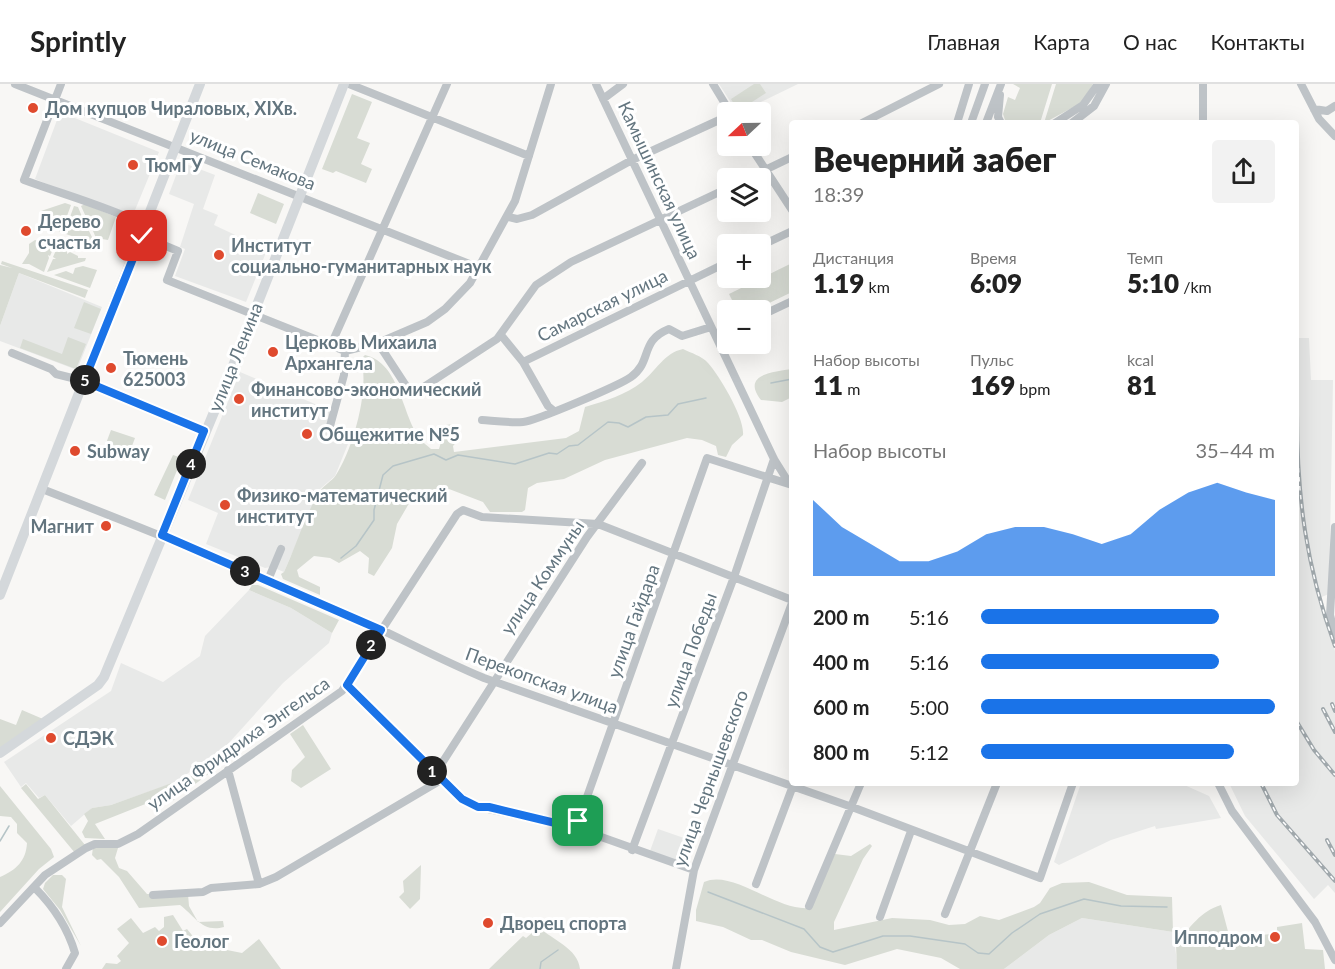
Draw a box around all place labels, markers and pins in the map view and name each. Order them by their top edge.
place label: Дом купцов Чираловых, XIXв. [45,97,297,119]
marker: Дом купцов Чираловых, XIXв. [26,101,40,115]
place label: ТюмГУ [145,154,203,176]
marker: ТюмГУ [126,158,140,172]
place label: Дерево счастья [38,210,101,253]
pin [116,210,167,261]
marker: Дерево счастья [19,224,33,238]
place label: Институт социально-гуманитарных наук [231,234,492,277]
marker: Институт социально-гуманитарных наук [212,248,226,262]
place label: Церковь Михаила Архангела [284,331,437,374]
marker: Церковь Михаила Архангела [266,345,280,359]
place label: Тюмень 625003 [123,347,188,390]
marker: Тюмень 625003 [104,361,118,375]
pin: 5 [70,365,100,395]
place label: Финансово-экономический институт [251,378,481,421]
marker: Финансово-экономический институт [232,392,246,406]
place label: Общежитие №5 [319,423,460,445]
marker: Общежитие №5 [300,427,314,441]
place label: Subway [87,440,150,462]
marker: Subway [68,444,82,458]
pin: 4 [176,449,206,479]
place label: Физико-математический институт [237,484,448,527]
marker: Физико-математический институт [218,498,232,512]
place label: Магнит [31,515,95,537]
marker: Магнит [99,519,113,533]
pin: 3 [230,556,260,586]
pin: 2 [356,630,386,660]
place label: СДЭК [63,727,114,749]
marker: СДЭК [44,731,58,745]
pin: 1 [417,756,447,786]
pin [552,795,603,846]
place label: Дворец спорта [500,912,627,934]
marker: Дворец спорта [481,916,495,930]
place label: Ипподром [1174,926,1263,948]
place label: Геолог [174,930,230,952]
marker: Ипподром [1268,930,1282,944]
marker: Геолог [155,934,169,948]

